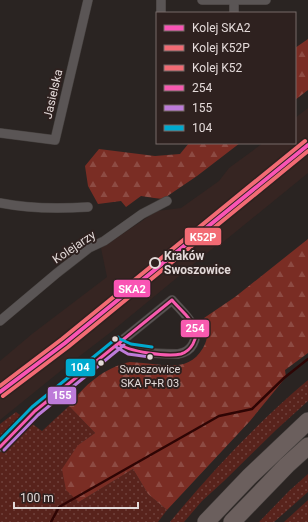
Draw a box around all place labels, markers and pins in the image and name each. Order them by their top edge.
place label: Kraków Swoszowice [164,249,231,277]
marker: Kraków Swoszowice [149,257,161,269]
unlabelled marker [110,334,120,344]
marker: Swoszowice SKA P+R 03 [145,352,155,362]
unlabelled marker [96,358,106,368]
place label: Swoszowice SKA P+R 03 [120,363,181,390]

